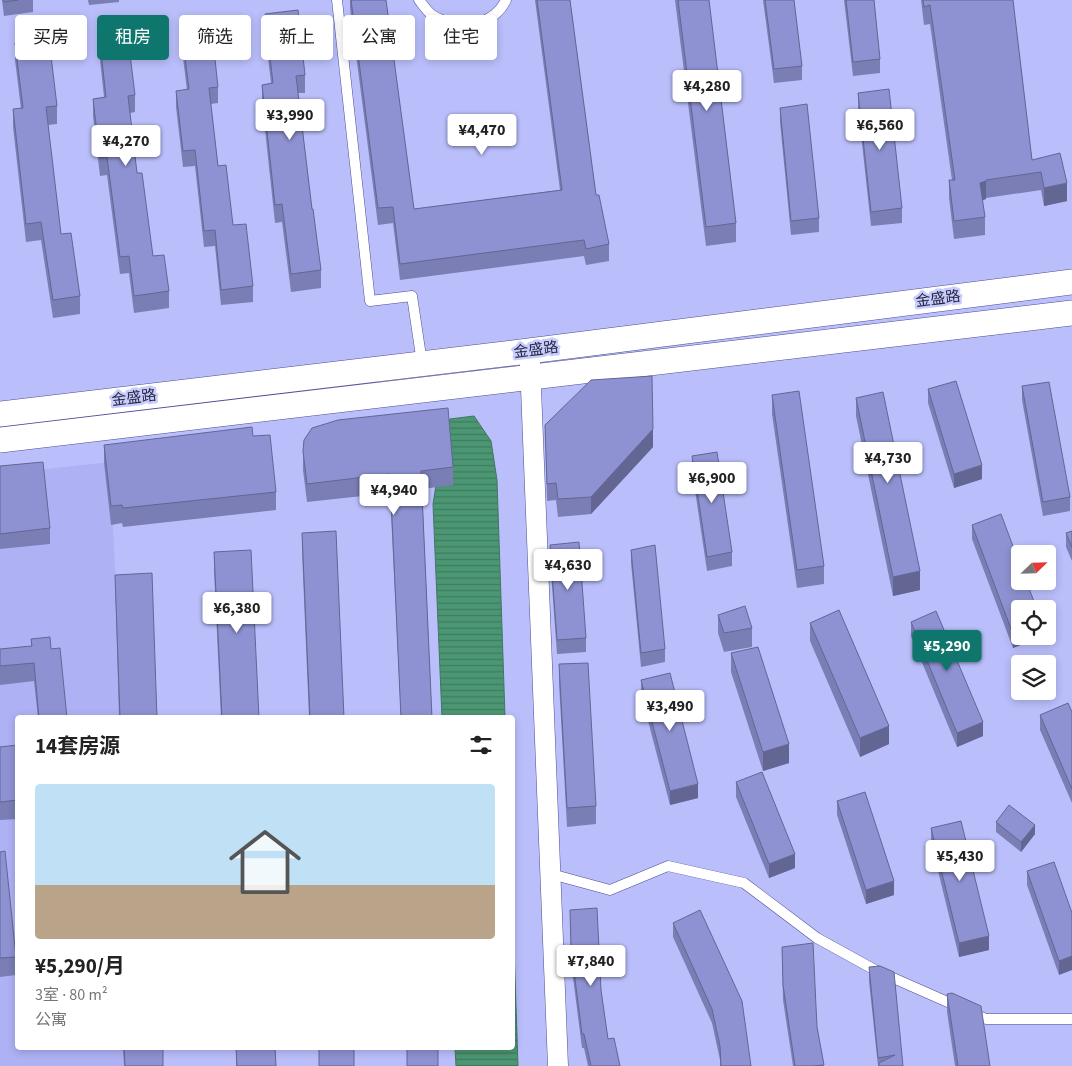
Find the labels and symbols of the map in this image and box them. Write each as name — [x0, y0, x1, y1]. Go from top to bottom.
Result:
pin: ¥4,280 — [666, 70, 748, 112]
pin: ¥3,990 — [249, 98, 331, 141]
pin: ¥6,560 — [839, 108, 921, 151]
pin: ¥4,470 — [441, 114, 523, 156]
pin: ¥4,270 — [85, 124, 167, 167]
street label: 金盛路 — [914, 286, 962, 312]
street label: 金盛路 — [512, 337, 560, 363]
street label: 金盛路 — [110, 385, 158, 411]
pin: ¥4,730 — [847, 442, 929, 484]
pin: ¥6,900 — [671, 462, 753, 504]
pin: ¥4,940 — [353, 474, 435, 516]
north arrow — [1011, 545, 1056, 590]
pin: ¥4,630 — [527, 548, 609, 591]
pin: ¥6,380 — [196, 592, 278, 634]
pin: ¥5,290 — [906, 630, 988, 672]
pin: ¥3,490 — [629, 690, 711, 732]
pin: ¥5,430 — [919, 840, 1001, 882]
pin: ¥7,840 — [550, 944, 632, 987]

